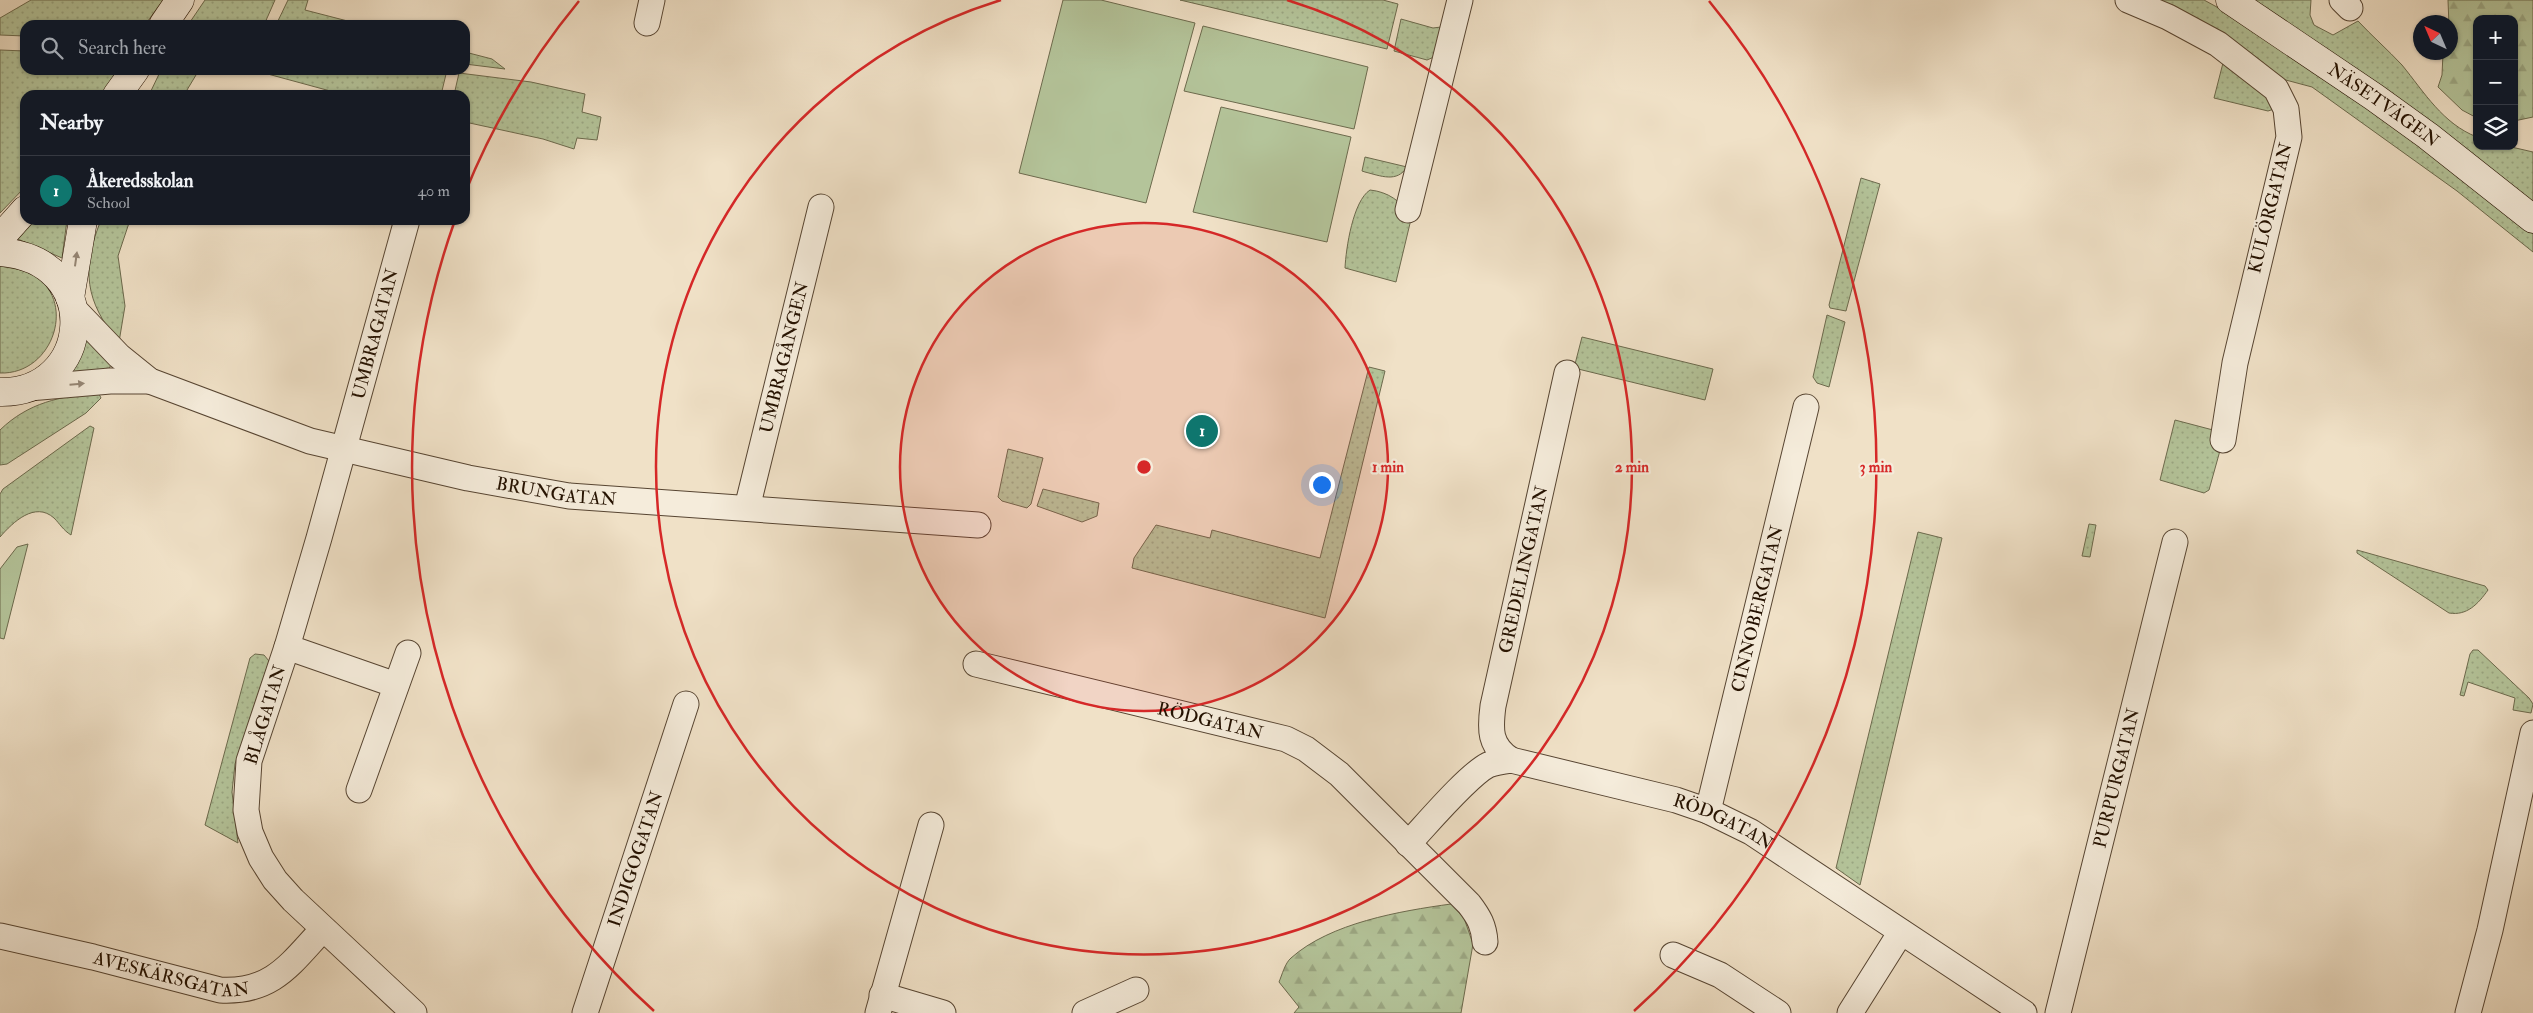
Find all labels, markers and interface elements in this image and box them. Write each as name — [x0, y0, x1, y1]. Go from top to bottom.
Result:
north arrow — [2413, 15, 2458, 60]
map controls — [2473, 15, 2518, 150]
button: + — [2473, 15, 2518, 60]
search box — [20, 20, 470, 75]
icon: search — [38, 34, 66, 62]
text: Search here — [78, 36, 166, 60]
street label: NÄSETVÄGEN — [2323, 58, 2444, 152]
button: − — [2473, 60, 2518, 105]
button: layers — [2473, 105, 2518, 150]
text: Nearby — [40, 109, 103, 136]
street label: KULÖRGATAN — [2243, 140, 2298, 276]
text: Åkeredsskolan — [87, 169, 193, 193]
text: 1 — [53, 181, 59, 201]
text: 40 m — [417, 181, 450, 201]
text: School — [87, 193, 130, 213]
one-way arrow — [72, 250, 80, 266]
street label: UMBRAGATAN — [347, 266, 404, 402]
street label: UMBRAGÅNGEN — [755, 280, 814, 436]
one-way arrow — [70, 379, 86, 387]
pin: 1 — [1186, 412, 1218, 450]
centre of rings — [1135, 458, 1153, 476]
text: 1 min — [1372, 458, 1404, 477]
text: 2 min — [1615, 458, 1649, 477]
text: 3 min — [1860, 458, 1892, 477]
street label: BRUNGATAN — [494, 472, 617, 511]
your location — [1309, 472, 1335, 498]
street label: GREDELINGATAN — [1494, 484, 1554, 656]
street label: CINNOBERGATAN — [1726, 523, 1789, 695]
street label: BLÅGATAN — [239, 663, 291, 768]
street label: RÖDGATAN — [1155, 697, 1265, 745]
street label: PURPURGATAN — [2088, 706, 2145, 850]
street label: INDIGOGATAN — [603, 788, 669, 930]
street label: RÖDGATAN — [1670, 789, 1777, 855]
street label: AVESKÄRSGATAN — [90, 946, 251, 1002]

